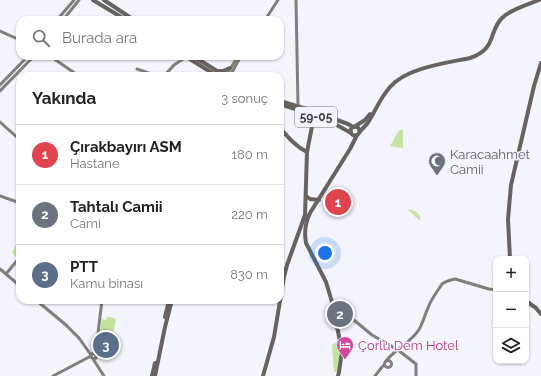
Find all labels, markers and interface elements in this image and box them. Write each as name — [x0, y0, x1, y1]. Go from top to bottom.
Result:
search box — [16, 16, 284, 60]
icon: search — [30, 27, 52, 49]
text: Burada ara — [62, 29, 137, 47]
text: Yakında — [32, 88, 96, 108]
text: 3 sonuç — [221, 91, 268, 106]
road number: 59-05 — [295, 107, 337, 127]
text: Çırakbayırı ASM — [70, 138, 182, 156]
text: 1 — [42, 147, 48, 162]
text: 180 m — [232, 147, 268, 162]
place label: Karacaahmet Camii — [450, 147, 530, 177]
mosque icon: Karacaahmet Camii — [427, 151, 447, 176]
text: Hastane — [70, 156, 120, 171]
pin: 1 — [325, 187, 351, 217]
text: Tahtalı Camii — [70, 198, 163, 216]
text: 2 — [41, 207, 49, 222]
text: 220 m — [231, 207, 268, 222]
text: Cami — [70, 216, 101, 231]
your location — [315, 243, 335, 263]
map controls — [493, 256, 529, 364]
button: + — [493, 256, 529, 292]
text: PTT — [70, 258, 98, 276]
text: 3 — [41, 267, 49, 282]
text: 830 m — [230, 267, 268, 282]
text: Kamu binası — [70, 276, 143, 291]
button: − — [493, 292, 529, 328]
pin: 2 — [327, 299, 353, 329]
button: layers — [493, 328, 529, 364]
pin: 3 — [93, 330, 119, 360]
hotel icon: Çorlu Dem Hotel — [335, 335, 355, 360]
place label: Çorlu Dem Hotel — [358, 338, 459, 353]

